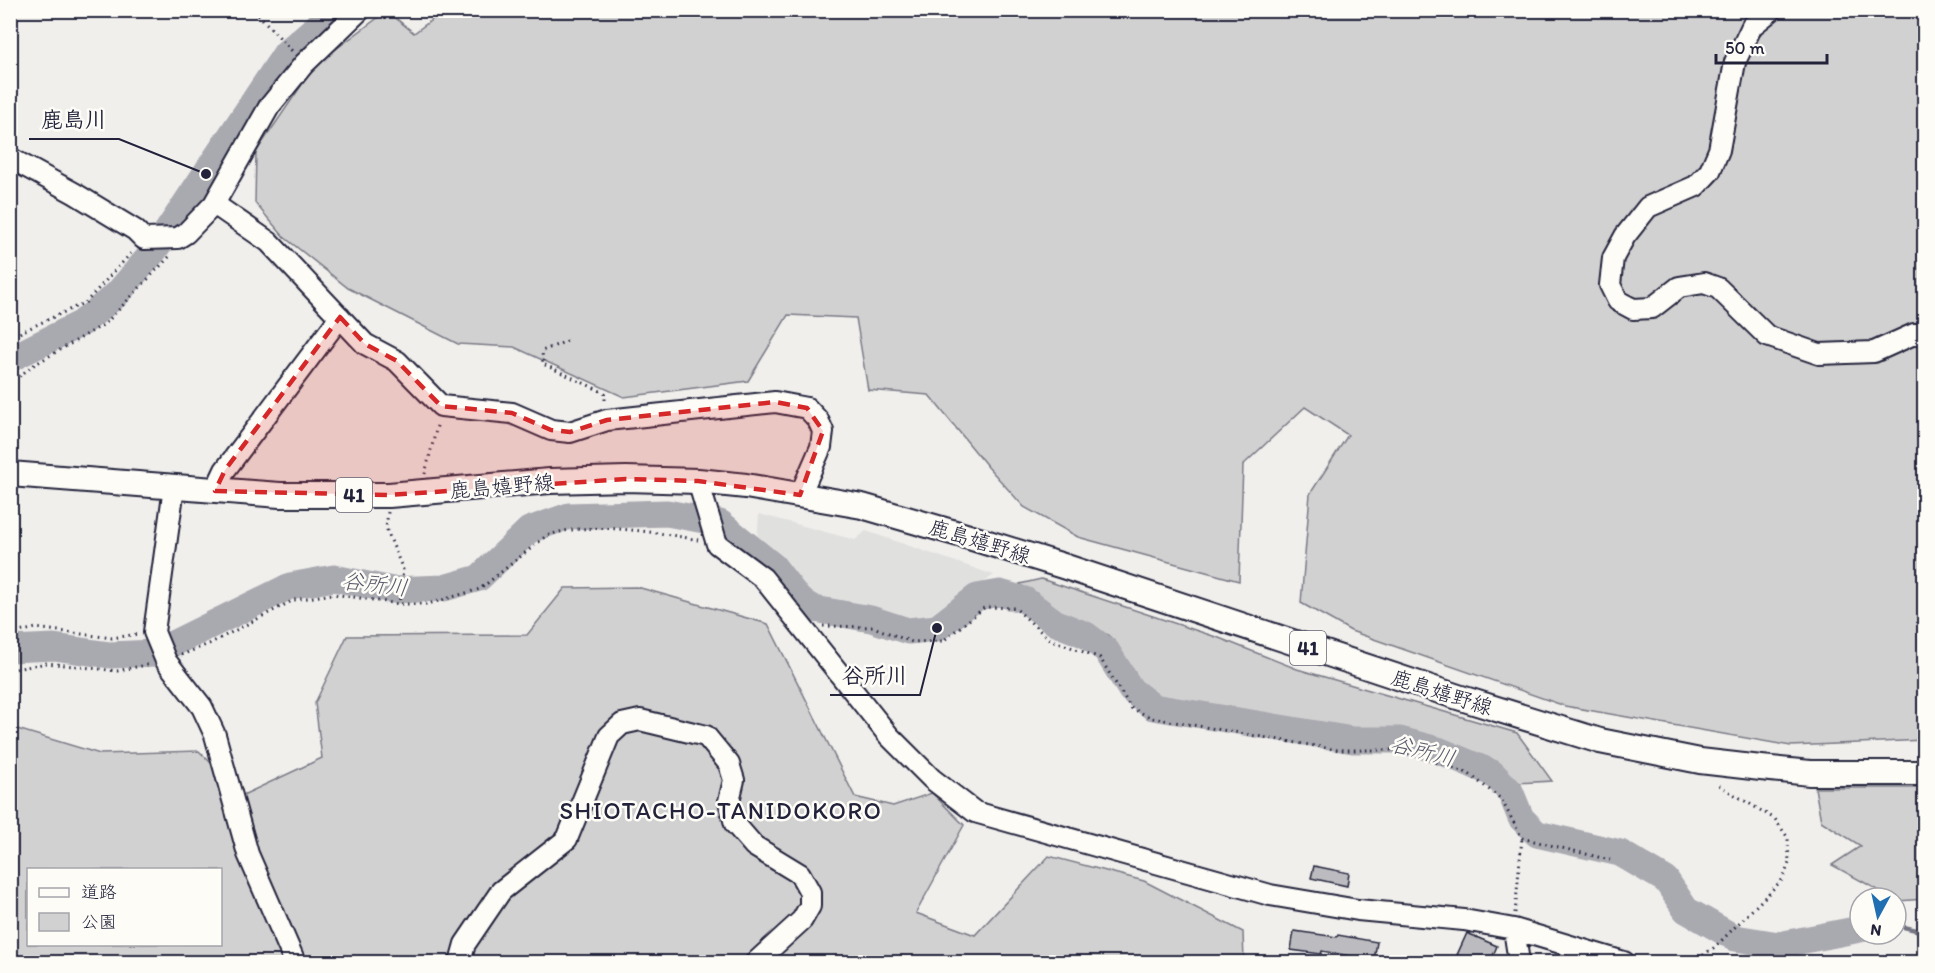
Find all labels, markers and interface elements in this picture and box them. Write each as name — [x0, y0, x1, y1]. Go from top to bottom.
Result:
scale bar — [1716, 27, 1827, 65]
text: 50 m — [1725, 37, 1765, 59]
callout: 鹿島川 — [29, 99, 119, 139]
text: 鹿島川 — [41, 106, 107, 133]
street label: 鹿島嬉野線 — [449, 469, 555, 503]
road number: 41 — [336, 478, 372, 512]
street label: 鹿島嬉野線 — [926, 514, 1034, 568]
water label: 谷所川 — [341, 567, 409, 601]
road number: 41 — [1290, 631, 1326, 665]
callout: 谷所川 — [830, 655, 920, 695]
text: 谷所川 — [842, 662, 908, 689]
street label: 鹿島嬉野線 — [1388, 664, 1496, 720]
water label: 谷所川 — [1388, 730, 1458, 772]
district label: SHIOTACHO-TANIDOKORO — [560, 796, 882, 825]
legend — [27, 868, 222, 946]
text: 道路 — [81, 881, 117, 903]
north arrow — [1848, 886, 1908, 946]
text: 公園 — [81, 911, 117, 933]
text: N — [1869, 920, 1883, 941]

